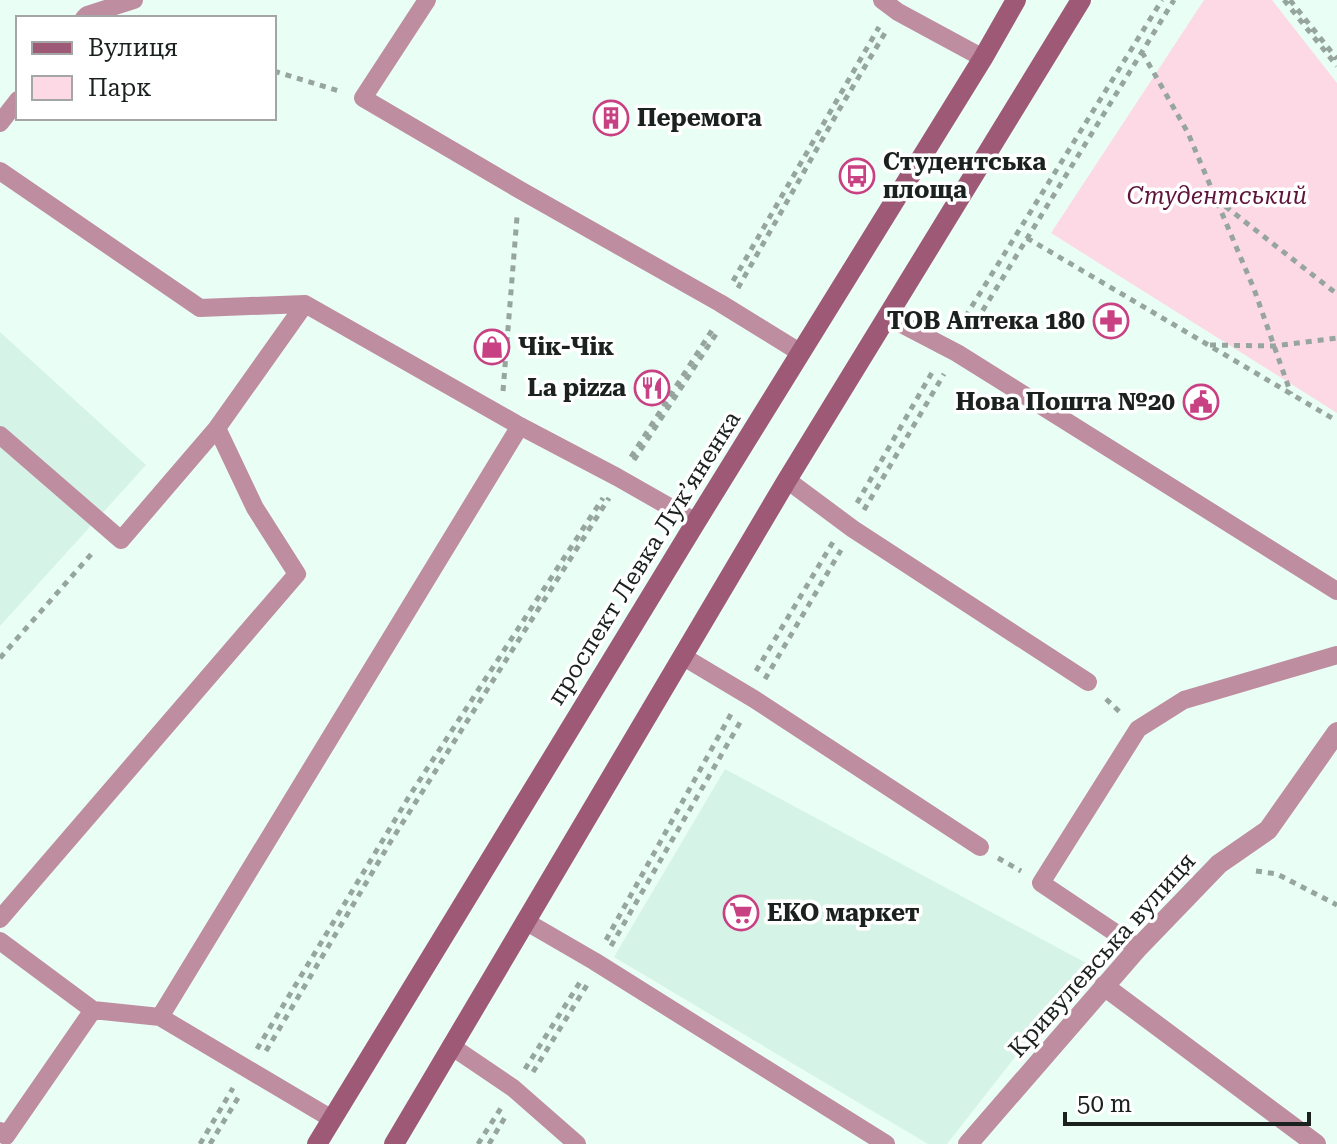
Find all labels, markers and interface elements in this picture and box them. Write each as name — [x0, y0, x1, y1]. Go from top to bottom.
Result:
legend — [16, 16, 276, 120]
text: Вулиця — [88, 34, 178, 62]
text: Парк — [88, 74, 151, 102]
building icon: Перемога — [592, 99, 630, 137]
place label: Перемога — [637, 104, 762, 132]
place label: Студентська площа — [883, 148, 1046, 204]
bus stop icon: Студентська площа — [838, 157, 876, 195]
park label: Студентський — [1127, 182, 1307, 210]
pharmacy icon: ТОВ Аптека 180 — [1092, 302, 1130, 340]
place label: ТОВ Аптека 180 — [887, 307, 1085, 335]
shop icon: Чік-Чік — [473, 328, 511, 366]
place label: Чік-Чік — [518, 333, 614, 361]
restaurant icon: La pizza — [633, 369, 671, 407]
place label: La pizza — [527, 374, 626, 402]
public building icon: Нова Пошта №20 — [1182, 383, 1220, 421]
place label: Нова Пошта №20 — [956, 388, 1175, 416]
street label: проспект Левка Лукʼяненка — [542, 406, 746, 710]
street label: Кривулевська вулиця — [1003, 847, 1201, 1063]
supermarket icon: ЕКО маркет — [722, 894, 760, 932]
place label: ЕКО маркет — [767, 899, 919, 927]
scale bar — [1065, 1076, 1309, 1126]
text: 50 m — [1077, 1090, 1132, 1118]

